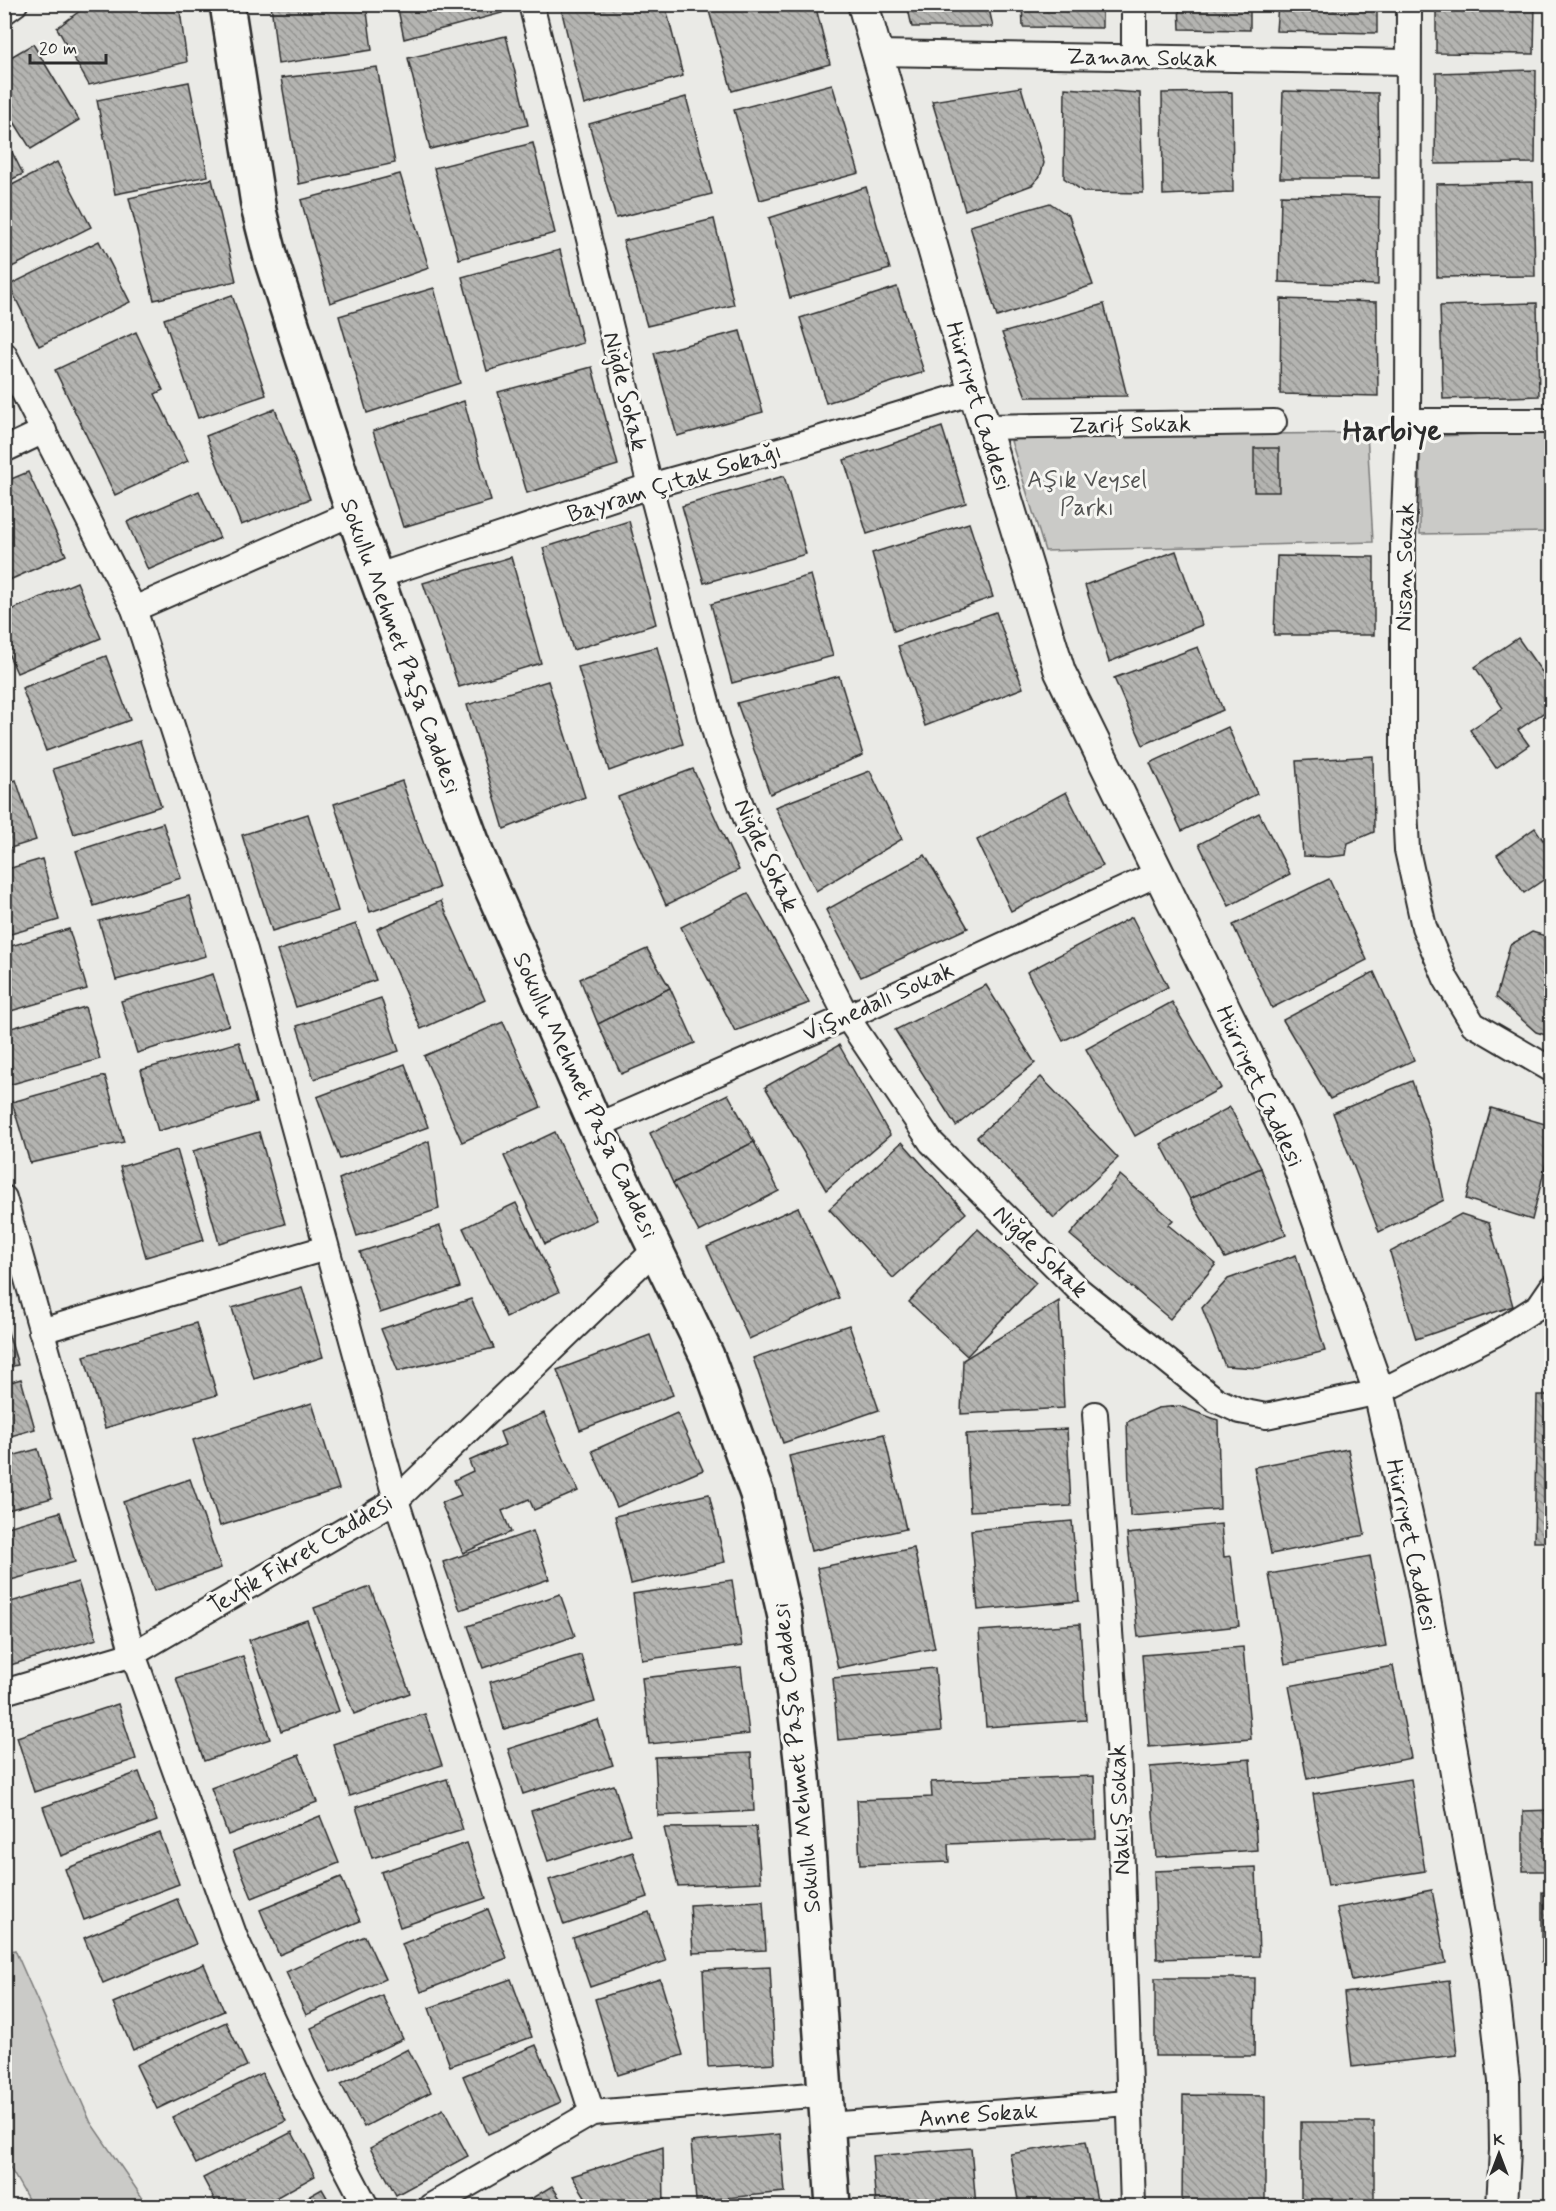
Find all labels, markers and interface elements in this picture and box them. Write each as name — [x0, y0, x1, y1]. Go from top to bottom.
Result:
scale bar — [30, 27, 106, 65]
text: 20 m — [39, 37, 77, 61]
street label: Zaman Sokak — [1066, 42, 1218, 75]
street label: Hürriyet Caddesi — [937, 318, 1018, 495]
street label: Niğde Sokak — [595, 329, 654, 454]
street label: Zarif Sokak — [1069, 409, 1191, 442]
district label: Harbiye — [1343, 412, 1441, 451]
street label: Bayram Çıtak Sokağı — [563, 436, 785, 531]
park label: Aşık Veysel Parkı — [1027, 465, 1147, 524]
street label: Sokullu Mehmet Paşa Caddesi — [332, 495, 467, 798]
street label: Nisan Sokak — [1389, 502, 1422, 632]
street label: Niğde Sokak — [726, 794, 805, 917]
street label: Sokullu Mehmet Paşa Caddesi — [505, 948, 665, 1243]
street label: Vişnedalı Sokak — [798, 955, 959, 1050]
street label: Hürriyet Caddesi — [1208, 1001, 1310, 1173]
street label: Niğde Sokak — [985, 1199, 1094, 1305]
street label: Hürriyet Caddesi — [1377, 1456, 1444, 1634]
street label: Tevfik Fikret Caddesi — [203, 1488, 399, 1623]
street label: Sokullu Mehmet Paşa Caddesi — [766, 1601, 829, 1915]
street label: Nakış Sokak — [1103, 1744, 1138, 1876]
street label: Anne Sokak — [917, 2096, 1039, 2135]
north arrow — [1469, 2124, 1529, 2184]
text: K — [1493, 2130, 1505, 2151]

